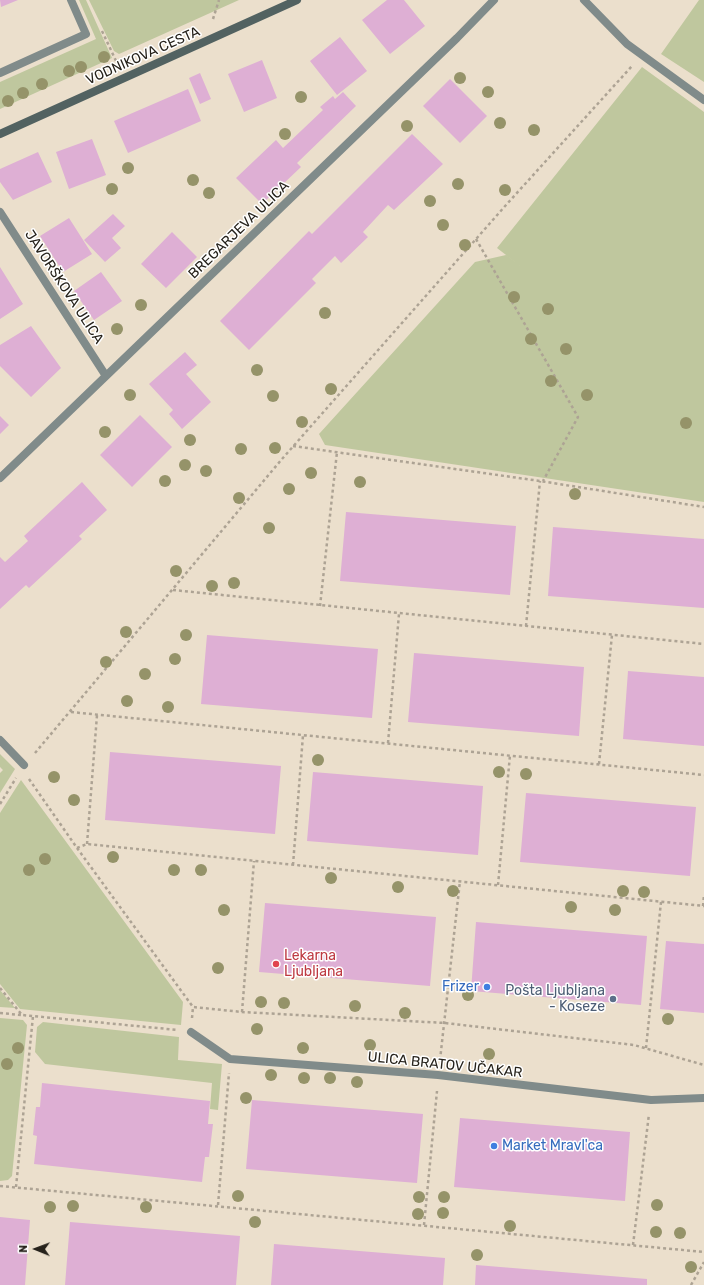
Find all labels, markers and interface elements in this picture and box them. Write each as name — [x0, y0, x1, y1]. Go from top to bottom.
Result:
street label: VODNIKOVA CESTA — [83, 23, 203, 89]
street label: BREGARJEVA ULICA — [185, 178, 293, 282]
street label: JAVORŠKOVA ULICA — [21, 227, 107, 347]
place label: Lekarna Ljubljana — [284, 948, 343, 980]
marker: Lekarna Ljubljana — [271, 959, 281, 969]
place label: Frizer — [442, 979, 479, 995]
marker: Frizer — [482, 982, 492, 992]
place label: Pošta Ljubljana - Koseze — [505, 983, 605, 1016]
marker: Pošta Ljubljana - Koseze — [608, 994, 618, 1004]
street label: ULICA BRATOV UČAKAR — [367, 1049, 523, 1081]
place label: Market Mravl'ca — [502, 1138, 603, 1154]
marker: Market Mravl'ca — [489, 1141, 499, 1151]
north arrow — [16, 1229, 56, 1269]
text: N — [17, 1245, 30, 1253]

